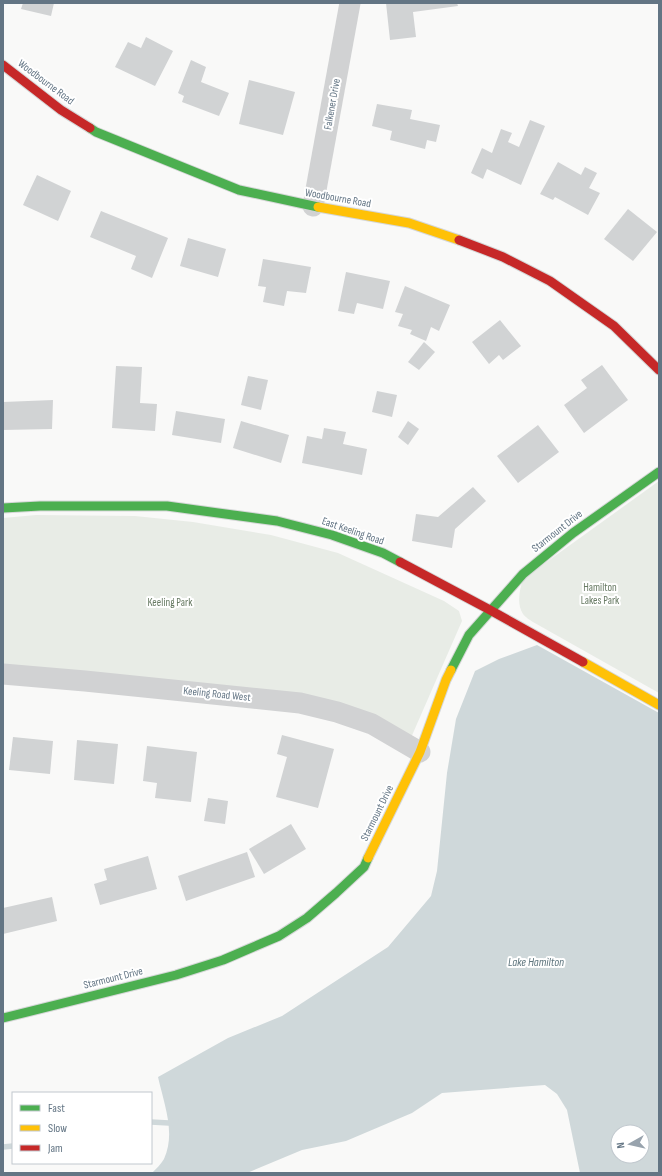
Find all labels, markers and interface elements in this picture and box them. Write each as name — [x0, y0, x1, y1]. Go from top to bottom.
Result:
street label: Woodbourne Road — [15, 57, 77, 108]
street label: Falkener Drive — [321, 77, 343, 131]
street label: Woodbourne Road — [304, 186, 372, 210]
street label: Starmount Drive — [529, 507, 585, 555]
street label: East Keeling Road — [320, 514, 386, 548]
park label: Hamilton Lakes Park — [581, 581, 620, 607]
park label: Keeling Park — [148, 596, 193, 609]
street label: Keeling Road West — [183, 684, 252, 704]
street label: Starmount Drive — [358, 783, 396, 843]
water label: Lake Hamilton — [508, 955, 564, 970]
street label: Starmount Drive — [82, 964, 144, 992]
legend — [12, 1092, 152, 1164]
text: Fast — [48, 1101, 65, 1116]
text: Slow — [48, 1121, 67, 1136]
north arrow — [610, 1124, 650, 1164]
text: Jam — [47, 1141, 63, 1156]
text: N — [614, 1141, 627, 1149]

